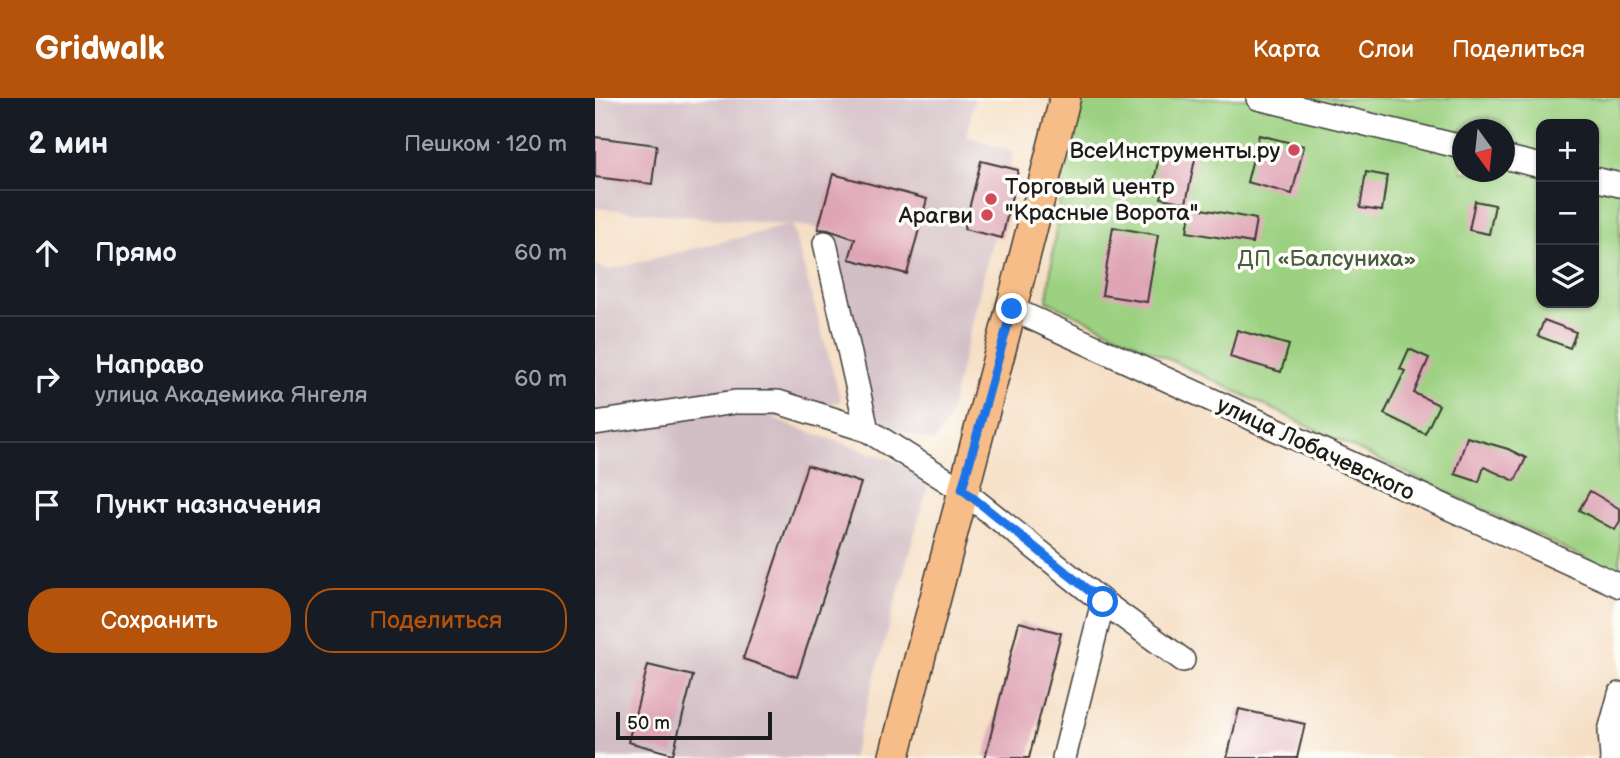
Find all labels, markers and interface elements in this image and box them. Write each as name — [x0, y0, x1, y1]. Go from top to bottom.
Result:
text: Gridwalk — [35, 29, 165, 69]
text: Карта — [1253, 35, 1320, 64]
text: Слои — [1358, 35, 1414, 64]
text: Поделиться — [1452, 35, 1585, 64]
north arrow — [1452, 119, 1515, 182]
map controls — [1536, 119, 1599, 308]
button: + — [1536, 119, 1599, 182]
text: 2 мин — [28, 126, 108, 162]
text: Пешком · 120 m — [404, 130, 567, 158]
place label: ВсеИнструменты.ру — [1069, 137, 1280, 165]
marker: ВсеИнструменты.ру — [1286, 142, 1302, 158]
place label: Торговый центр "Красные Ворота" — [1005, 173, 1198, 227]
button: − — [1536, 182, 1599, 245]
marker: Торговый центр "Красные Ворота" — [983, 191, 999, 207]
place label: Арагви — [898, 202, 973, 230]
marker: Арагви — [979, 207, 995, 223]
icon: ahead — [28, 234, 66, 272]
text: Прямо — [95, 238, 177, 269]
text: 60 m — [514, 239, 567, 267]
park label: ДП «Балсуниха» — [1238, 245, 1416, 273]
button: layers — [1536, 245, 1599, 308]
route end — [996, 293, 1027, 324]
text: Направо — [95, 350, 204, 381]
icon: right — [28, 360, 66, 398]
text: 60 m — [514, 365, 567, 393]
text: улица Академика Янгеля — [95, 381, 367, 409]
street label: улица Лобачевского — [1212, 391, 1419, 507]
icon: arrive — [28, 486, 66, 524]
text: Пункт назначения — [95, 490, 321, 521]
route start — [1087, 586, 1118, 617]
button: Сохранить — [28, 588, 291, 653]
button: Поделиться — [305, 588, 567, 653]
scale bar — [616, 709, 772, 741]
text: 50 m — [627, 712, 670, 735]

